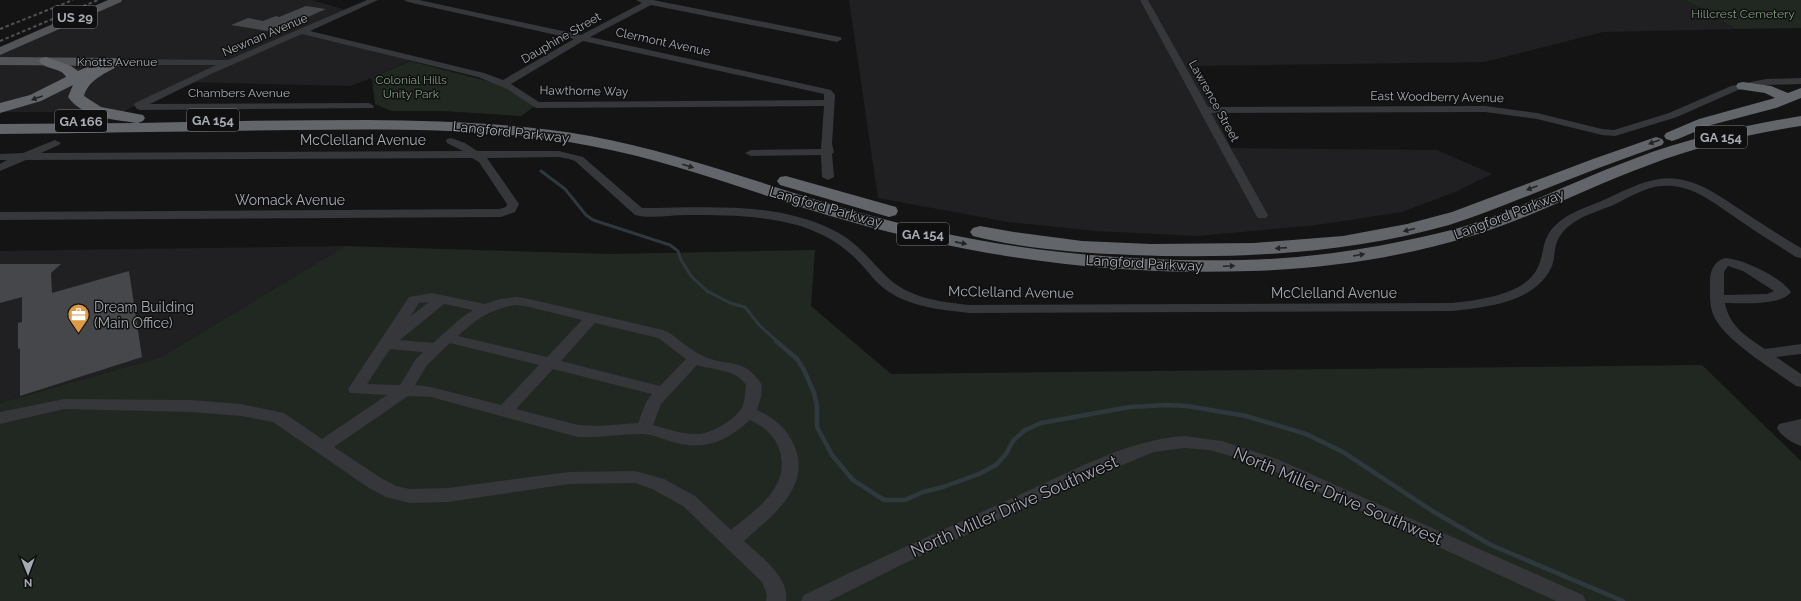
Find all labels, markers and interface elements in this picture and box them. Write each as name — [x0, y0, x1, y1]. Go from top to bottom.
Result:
road number: US 29 — [53, 6, 97, 28]
park label: Hillcrest Cemetery — [1691, 7, 1795, 21]
street label: Dauphine Street — [519, 10, 603, 66]
street label: Newnan Avenue — [220, 11, 310, 59]
street label: Clermont Avenue — [614, 25, 712, 59]
street label: Knotts Avenue — [77, 55, 157, 69]
street label: Lawrence Street — [1186, 58, 1242, 144]
park label: Colonial Hills Unity Park — [375, 73, 447, 101]
street label: Hawthorne Way — [540, 83, 629, 99]
street label: Chambers Avenue — [188, 86, 290, 100]
street label: East Woodberry Avenue — [1370, 89, 1504, 105]
one-way arrow — [30, 96, 42, 102]
road number: GA 154 — [187, 109, 239, 131]
road number: GA 166 — [55, 110, 107, 132]
street label: Langford Parkway — [452, 118, 570, 146]
road number: GA 154 — [1695, 126, 1747, 148]
street label: McClelland Avenue — [300, 132, 426, 148]
one-way arrow — [1648, 140, 1660, 146]
one-way arrow — [682, 163, 694, 169]
street label: Langford Parkway — [768, 183, 885, 231]
street label: Langford Parkway — [1451, 185, 1567, 242]
one-way arrow — [1526, 185, 1538, 191]
street label: Womack Avenue — [235, 192, 345, 208]
road number: GA 154 — [897, 223, 949, 245]
one-way arrow — [1403, 227, 1416, 233]
one-way arrow — [955, 240, 967, 246]
one-way arrow — [1275, 244, 1287, 251]
street label: Langford Parkway — [1085, 252, 1203, 274]
one-way arrow — [1353, 252, 1365, 258]
one-way arrow — [1223, 263, 1236, 269]
street label: McClelland Avenue — [948, 283, 1074, 301]
street label: McClelland Avenue — [1271, 285, 1397, 301]
place label: Dream Building (Main Office) — [94, 299, 194, 331]
office icon: Dream Building (Main Office) — [65, 302, 91, 335]
street label: North Miller Drive Southwest — [1231, 443, 1446, 549]
street label: North Miller Drive Southwest — [907, 451, 1121, 561]
north arrow — [8, 553, 48, 593]
text: N — [24, 576, 32, 589]

